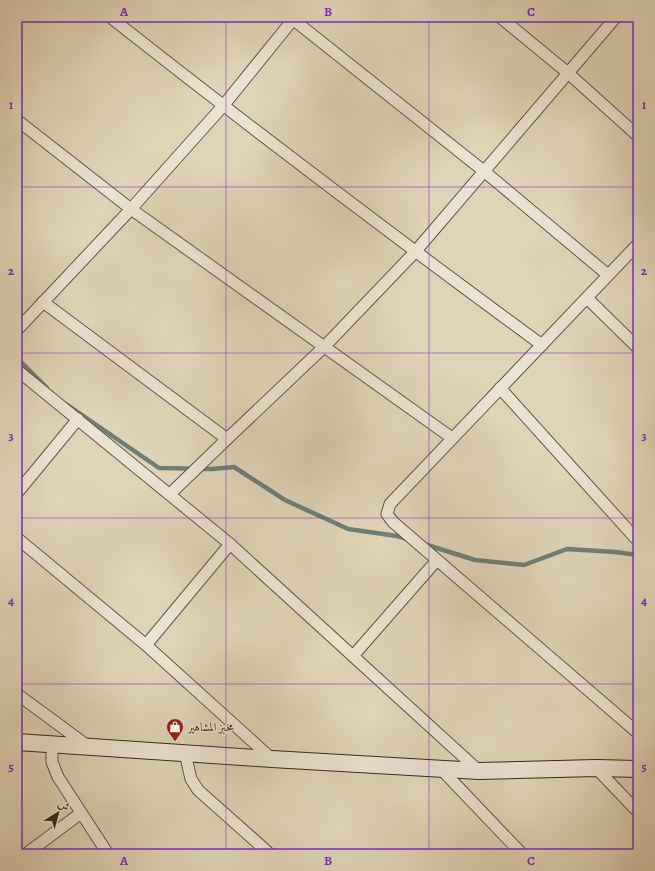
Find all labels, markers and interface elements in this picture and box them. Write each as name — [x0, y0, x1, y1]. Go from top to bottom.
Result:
text: A — [119, 3, 129, 20]
text: B — [324, 3, 332, 20]
text: C — [527, 3, 535, 20]
text: 1 — [9, 96, 14, 113]
text: 1 — [642, 96, 647, 113]
text: 2 — [8, 262, 15, 279]
text: 2 — [641, 262, 648, 279]
text: 3 — [8, 427, 14, 444]
text: 3 — [641, 427, 647, 444]
text: 4 — [8, 592, 14, 609]
text: 4 — [641, 592, 647, 609]
shop icon: مخبز المشاهير — [165, 717, 185, 742]
place label: مخبز المشاهير — [186, 719, 235, 735]
text: 5 — [8, 758, 14, 775]
text: 5 — [641, 758, 647, 775]
north arrow — [38, 793, 78, 833]
text: ش — [55, 796, 73, 815]
text: A — [119, 852, 129, 869]
text: B — [324, 852, 332, 869]
text: C — [527, 852, 535, 869]

